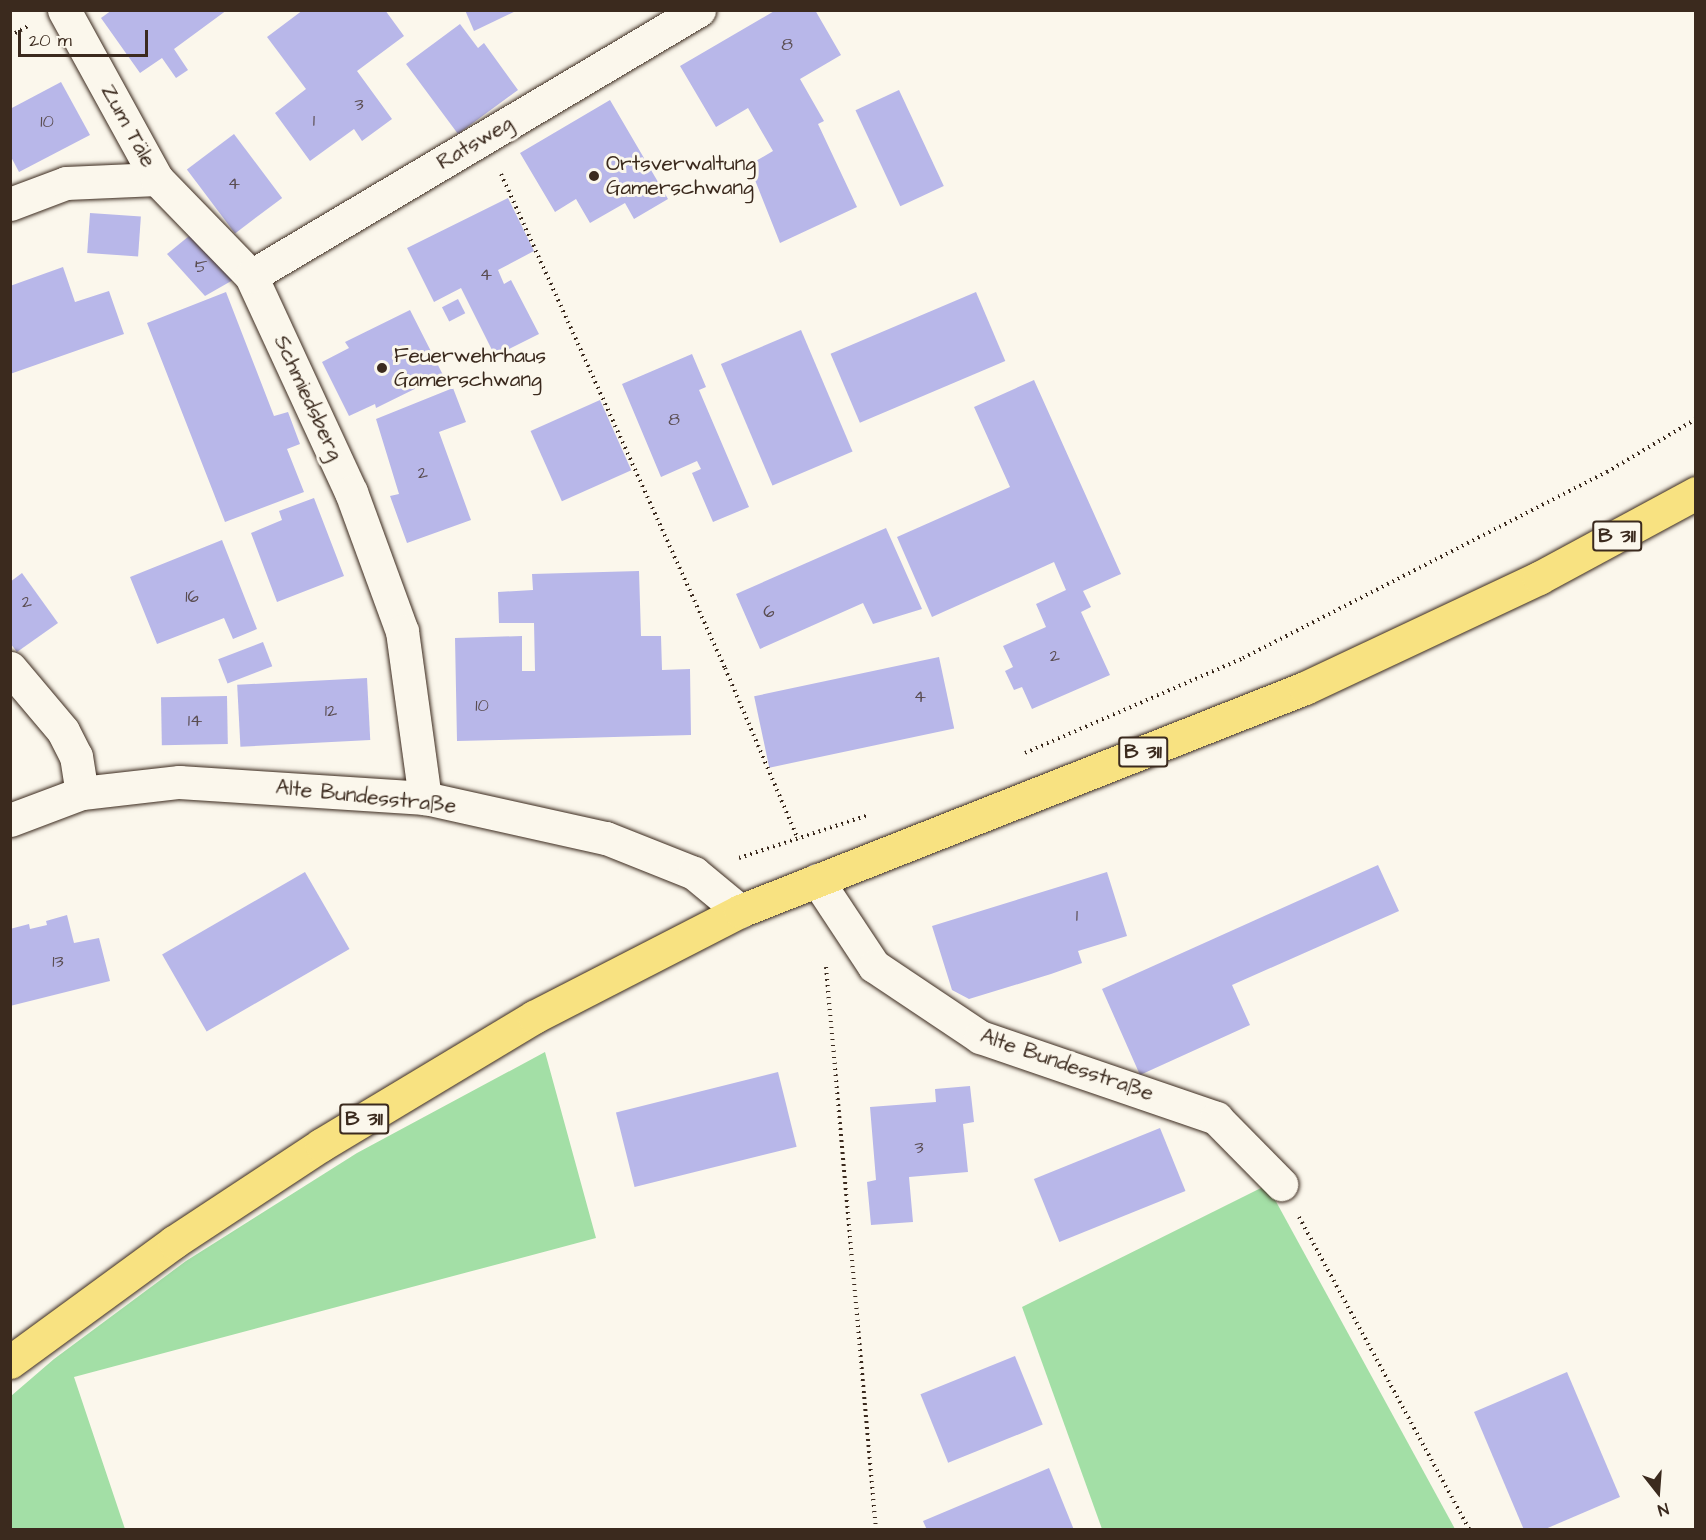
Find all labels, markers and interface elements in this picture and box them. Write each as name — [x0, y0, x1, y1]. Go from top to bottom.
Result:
scale bar — [21, 18, 152, 56]
text: 20 m — [29, 28, 72, 53]
house number: 8 — [781, 34, 793, 56]
street label: Zum Täle — [95, 80, 161, 172]
house number: 3 — [354, 94, 364, 116]
house number: 1 — [313, 110, 315, 132]
house number: 10 — [40, 111, 54, 133]
street label: Ratsweg — [433, 111, 517, 175]
place label: Ortsverwaltung Gamerschwang — [606, 151, 756, 201]
marker: Ortsverwaltung Gamerschwang — [587, 169, 601, 183]
house number: 4 — [228, 173, 240, 195]
house number: 5 — [195, 256, 207, 278]
house number: 4 — [480, 264, 492, 286]
street label: Schmiedsberg — [268, 332, 348, 464]
place label: Feuerwehrhaus Gamerschwang — [394, 343, 546, 393]
marker: Feuerwehrhaus Gamerschwang — [375, 361, 389, 375]
house number: 8 — [668, 409, 680, 431]
house number: 2 — [418, 462, 428, 484]
road number: B 311 — [1592, 519, 1642, 553]
house number: 16 — [185, 586, 199, 608]
house number: 2 — [22, 591, 32, 613]
house number: 6 — [763, 601, 775, 623]
house number: 2 — [1050, 645, 1060, 667]
house number: 4 — [914, 686, 926, 708]
house number: 10 — [475, 695, 489, 717]
house number: 12 — [325, 700, 337, 722]
house number: 14 — [188, 710, 202, 732]
road number: B 311 — [1118, 735, 1168, 769]
street label: Alte Bundesstraße — [274, 775, 458, 819]
house number: 1 — [1076, 905, 1078, 927]
house number: 13 — [52, 951, 64, 973]
street label: Alte Bundesstraße — [977, 1024, 1157, 1106]
road number: B 311 — [338, 1102, 389, 1136]
house number: 3 — [914, 1137, 924, 1159]
north arrow — [1628, 1462, 1688, 1522]
text: N — [1655, 1497, 1671, 1521]

